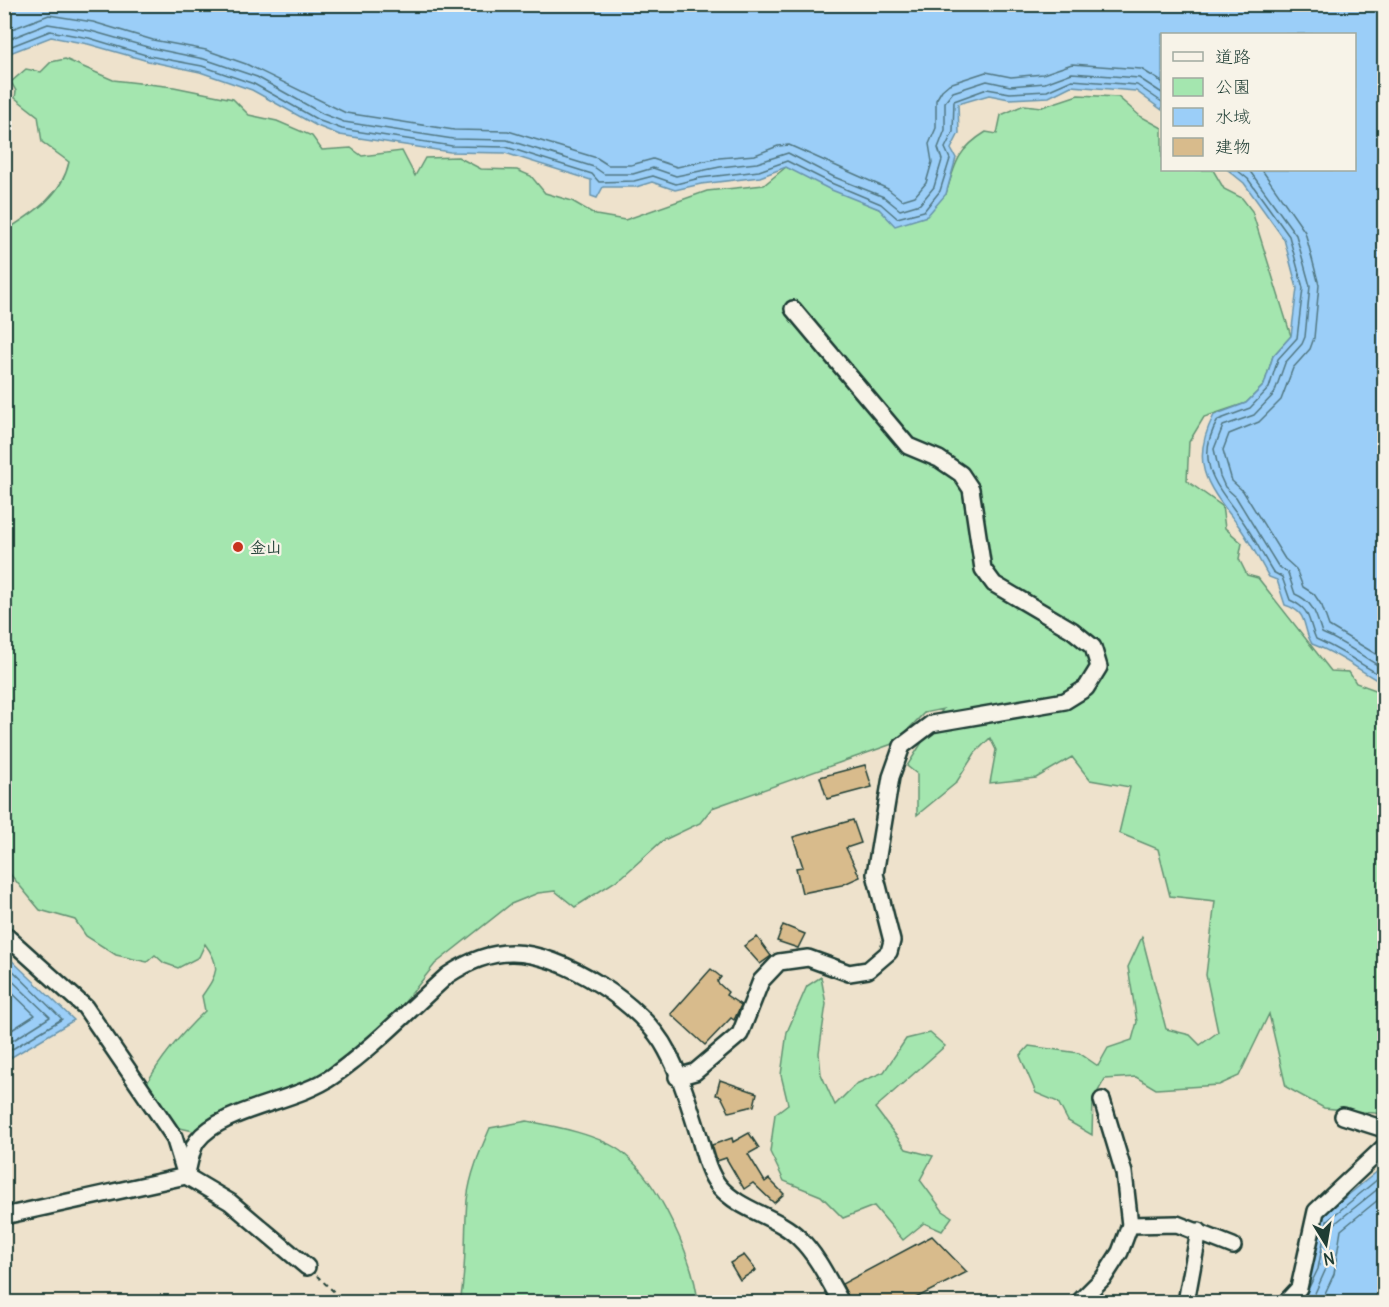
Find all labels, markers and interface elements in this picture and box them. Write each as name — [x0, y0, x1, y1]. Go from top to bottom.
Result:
legend — [1161, 33, 1356, 171]
text: 道路 — [1215, 45, 1251, 68]
text: 公園 — [1215, 75, 1251, 98]
text: 水域 — [1215, 105, 1251, 128]
text: 建物 — [1215, 135, 1251, 158]
place label: 金山 — [250, 537, 282, 557]
marker: 金山 — [231, 540, 245, 554]
north arrow — [1296, 1214, 1356, 1274]
text: N — [1322, 1248, 1336, 1270]

